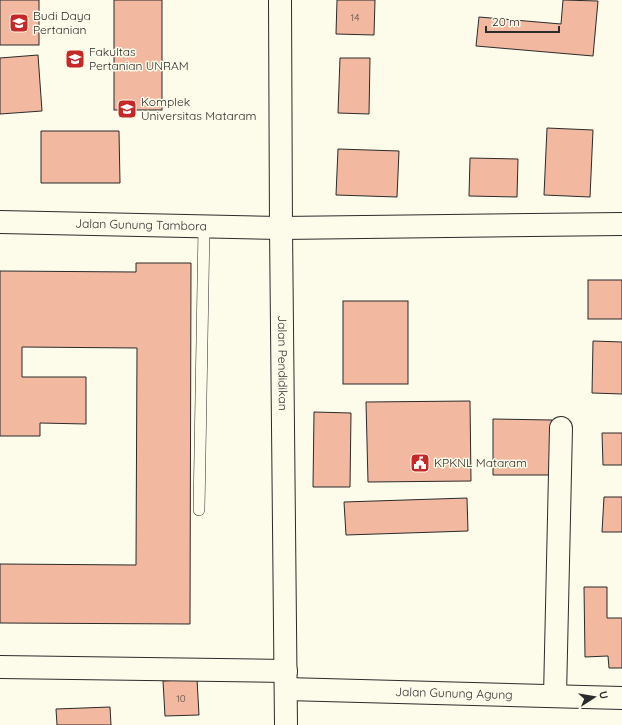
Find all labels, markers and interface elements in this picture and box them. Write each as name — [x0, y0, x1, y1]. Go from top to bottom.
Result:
place label: Budi Daya Pertanian — [33, 8, 91, 37]
scale bar — [486, 8, 559, 34]
house number: 14 — [351, 11, 359, 24]
school or university icon: Budi Daya Pertanian — [8, 12, 30, 34]
text: 20 m — [492, 14, 520, 29]
place label: Fakultas Pertanian UNRAM — [89, 44, 189, 73]
school or university icon: Fakultas Pertanian UNRAM — [64, 48, 86, 70]
place label: Komplek Universitas Mataram — [141, 94, 256, 123]
school or university icon: Komplek Universitas Mataram — [116, 98, 138, 120]
street label: Jalan Gunung Tambora — [75, 216, 207, 233]
street label: Jalan Pendidikan — [275, 315, 291, 411]
public building icon: KPKNL Mataram — [409, 452, 431, 474]
place label: KPKNL Mataram — [434, 455, 527, 470]
north arrow — [574, 677, 614, 717]
street label: Jalan Gunung Agung — [395, 684, 513, 702]
text: U — [596, 690, 611, 700]
house number: 10 — [176, 692, 186, 705]

